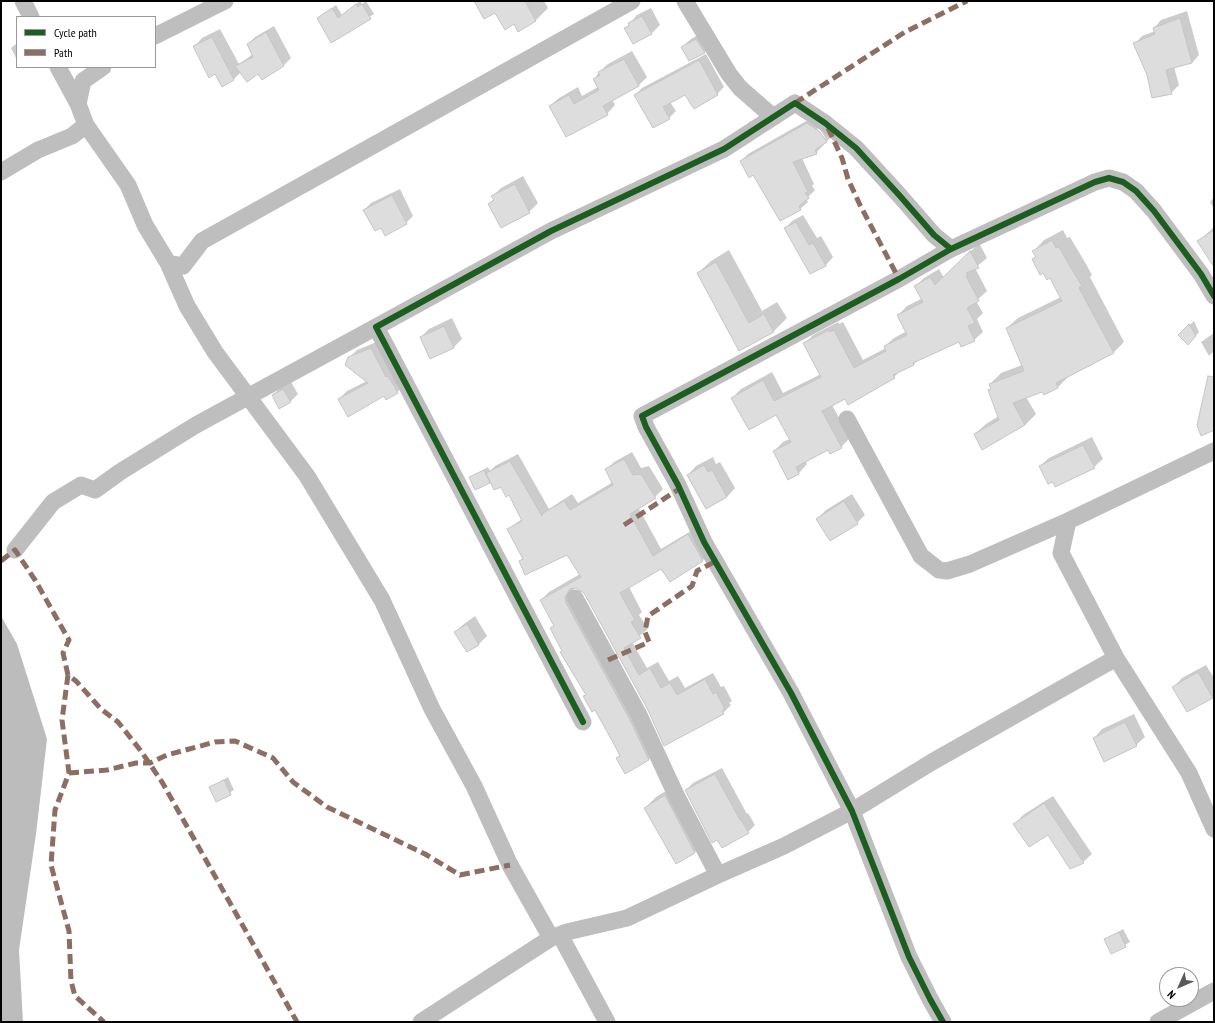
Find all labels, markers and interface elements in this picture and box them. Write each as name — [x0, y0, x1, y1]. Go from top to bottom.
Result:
legend — [16, 16, 156, 68]
text: Cycle path — [54, 25, 97, 40]
text: Path — [54, 45, 72, 60]
north arrow — [1159, 967, 1199, 1007]
text: N — [1164, 988, 1178, 1002]

